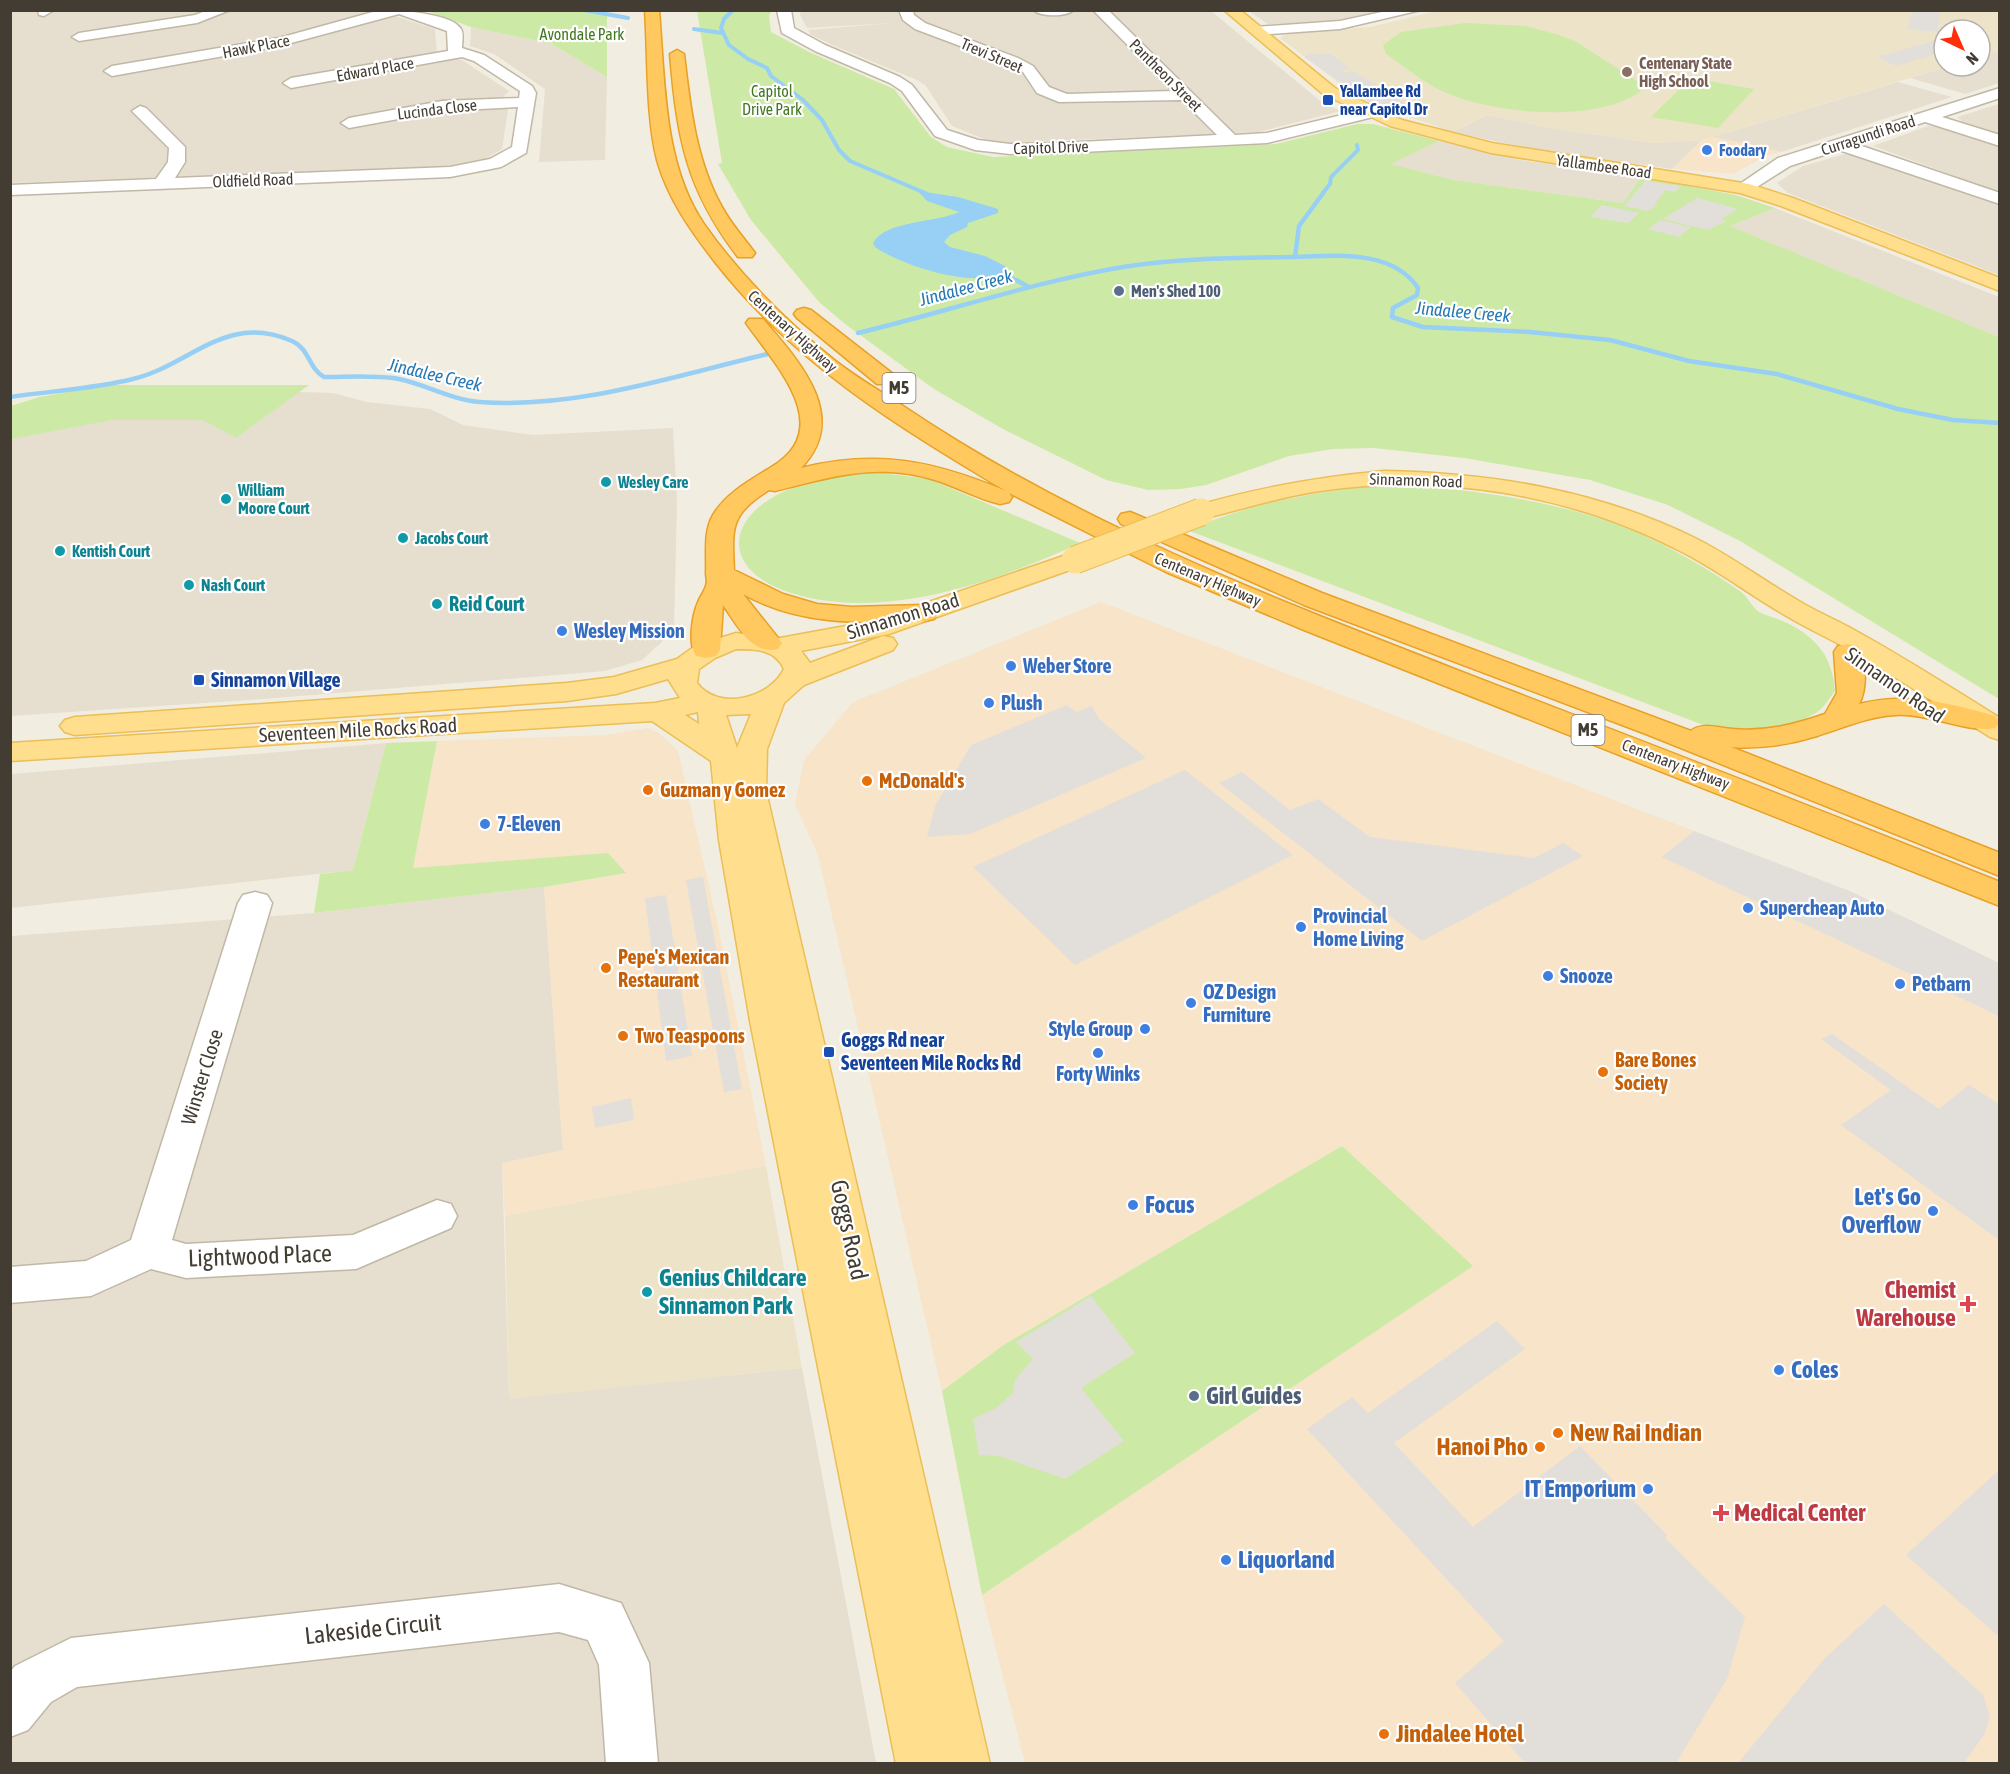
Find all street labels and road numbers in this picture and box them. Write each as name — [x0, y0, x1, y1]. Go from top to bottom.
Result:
street label: Hawk Place — [221, 31, 291, 61]
street label: Trevi Street — [958, 34, 1026, 76]
street label: Pantheon Street — [1126, 35, 1206, 115]
street label: Edward Place — [335, 53, 415, 85]
street label: Lucinda Close — [396, 95, 478, 123]
street label: Curragundi Road — [1819, 111, 1918, 160]
street label: Capitol Drive — [1013, 137, 1089, 158]
street label: Yallambee Road — [1555, 150, 1653, 182]
street label: Oldfield Road — [212, 170, 294, 190]
street label: Centenary Highway — [744, 286, 842, 377]
road number: M5 — [882, 373, 916, 403]
street label: Sinnamon Road — [1369, 469, 1463, 491]
street label: Centenary Highway — [1152, 549, 1264, 611]
street label: Sinnamon Road — [844, 588, 962, 643]
street label: Sinnamon Road — [1841, 642, 1949, 727]
street label: Seventeen Mile Rocks Road — [258, 713, 458, 746]
road number: M5 — [1572, 715, 1604, 745]
street label: Centenary Highway — [1619, 735, 1733, 794]
street label: Winster Close — [176, 1026, 227, 1127]
street label: Goggs Road — [826, 1177, 873, 1282]
street label: Lightwood Place — [188, 1239, 332, 1272]
street label: Lakeside Circuit — [303, 1608, 443, 1649]

